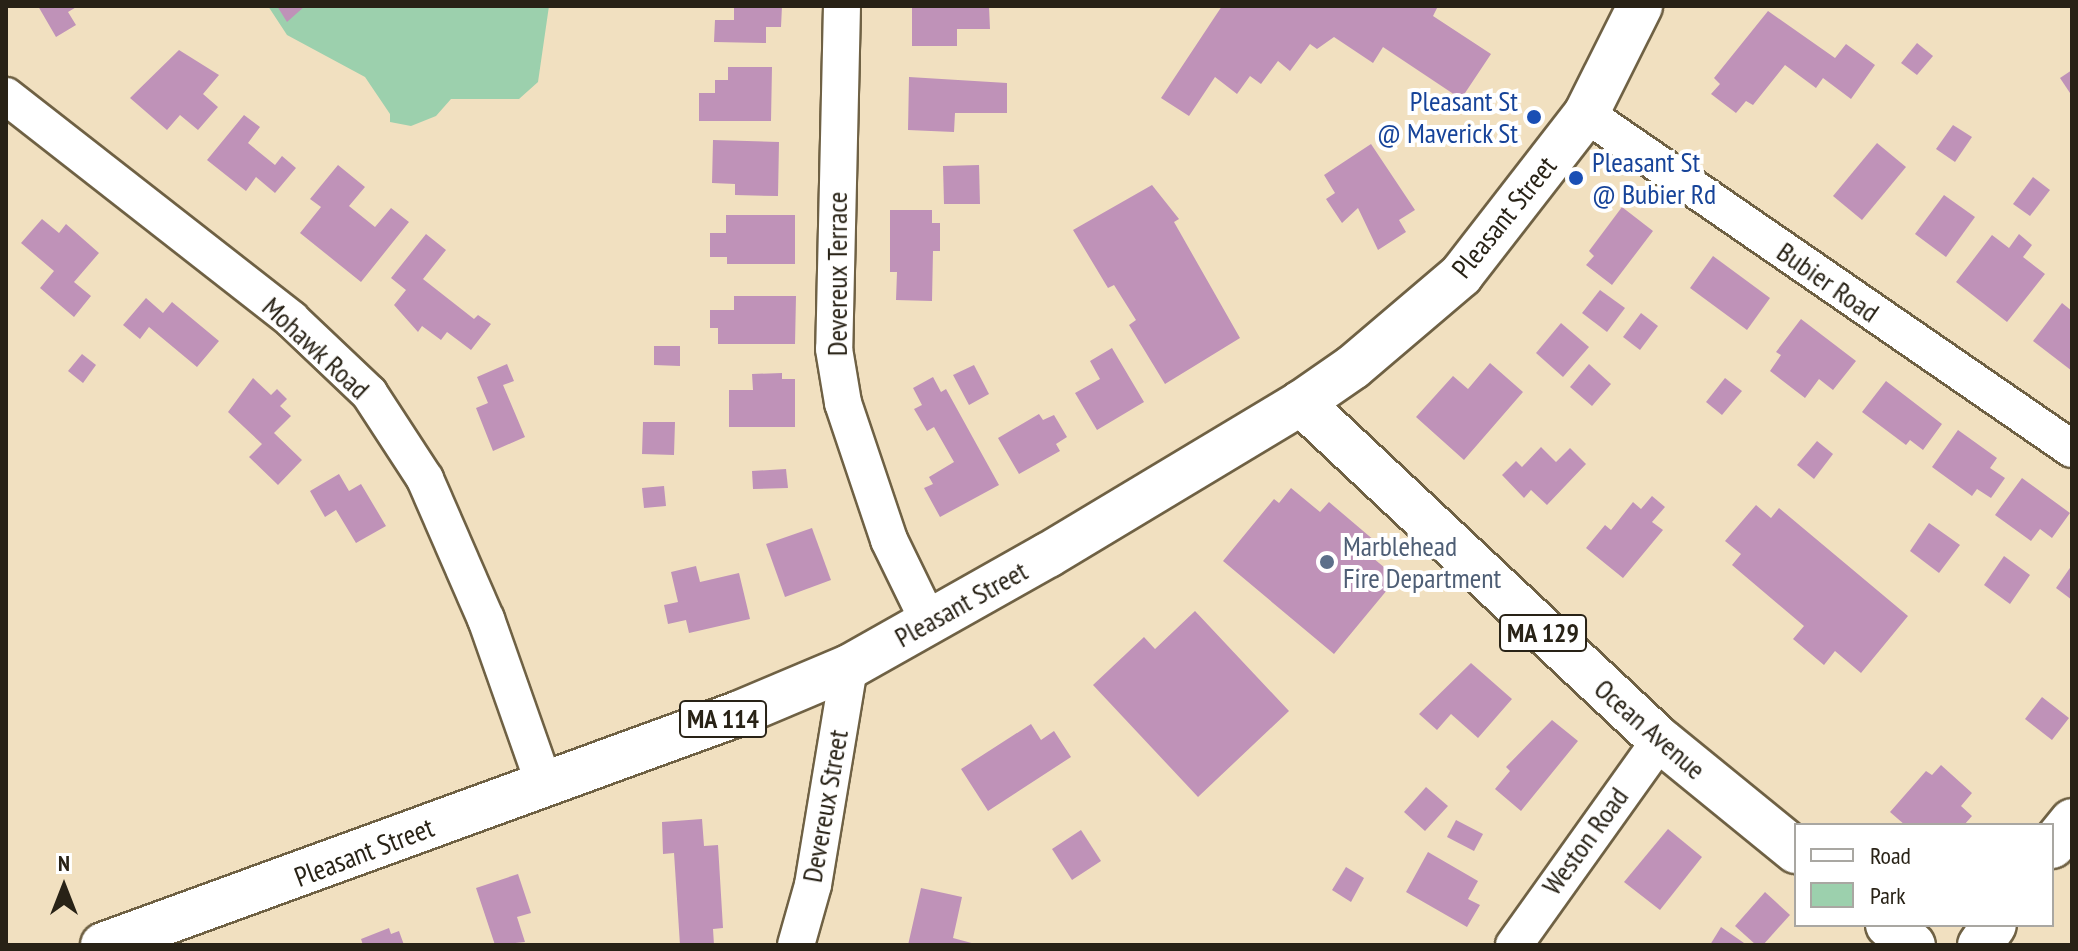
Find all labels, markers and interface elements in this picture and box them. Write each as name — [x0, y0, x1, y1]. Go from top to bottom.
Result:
place label: Pleasant St @ Maverick St — [1376, 84, 1518, 150]
marker: Pleasant St @ Maverick St — [1525, 108, 1543, 126]
place label: Pleasant St @ Bubier Rd — [1592, 145, 1716, 211]
street label: Pleasant Street — [1445, 150, 1563, 284]
marker: Pleasant St @ Bubier Rd — [1567, 169, 1585, 187]
street label: Devereux Terrace — [820, 191, 854, 357]
street label: Bubier Road — [1771, 235, 1885, 329]
street label: Mohawk Road — [255, 290, 377, 406]
place label: Marblehead Fire Department — [1343, 529, 1501, 595]
marker: Marblehead Fire Department — [1318, 553, 1336, 571]
street label: Pleasant Street — [889, 554, 1033, 654]
road number: MA 129 — [1497, 611, 1589, 655]
street label: Ocean Avenue — [1587, 671, 1713, 787]
road number: MA 114 — [677, 697, 769, 741]
street label: Devereux Street — [795, 727, 855, 885]
street label: Weston Road — [1535, 781, 1635, 901]
street label: Pleasant Street — [290, 810, 438, 894]
legend — [1794, 823, 2054, 927]
text: Road — [1870, 840, 1911, 871]
north arrow — [24, 847, 104, 927]
text: N — [58, 849, 70, 877]
text: Park — [1870, 880, 1906, 911]

